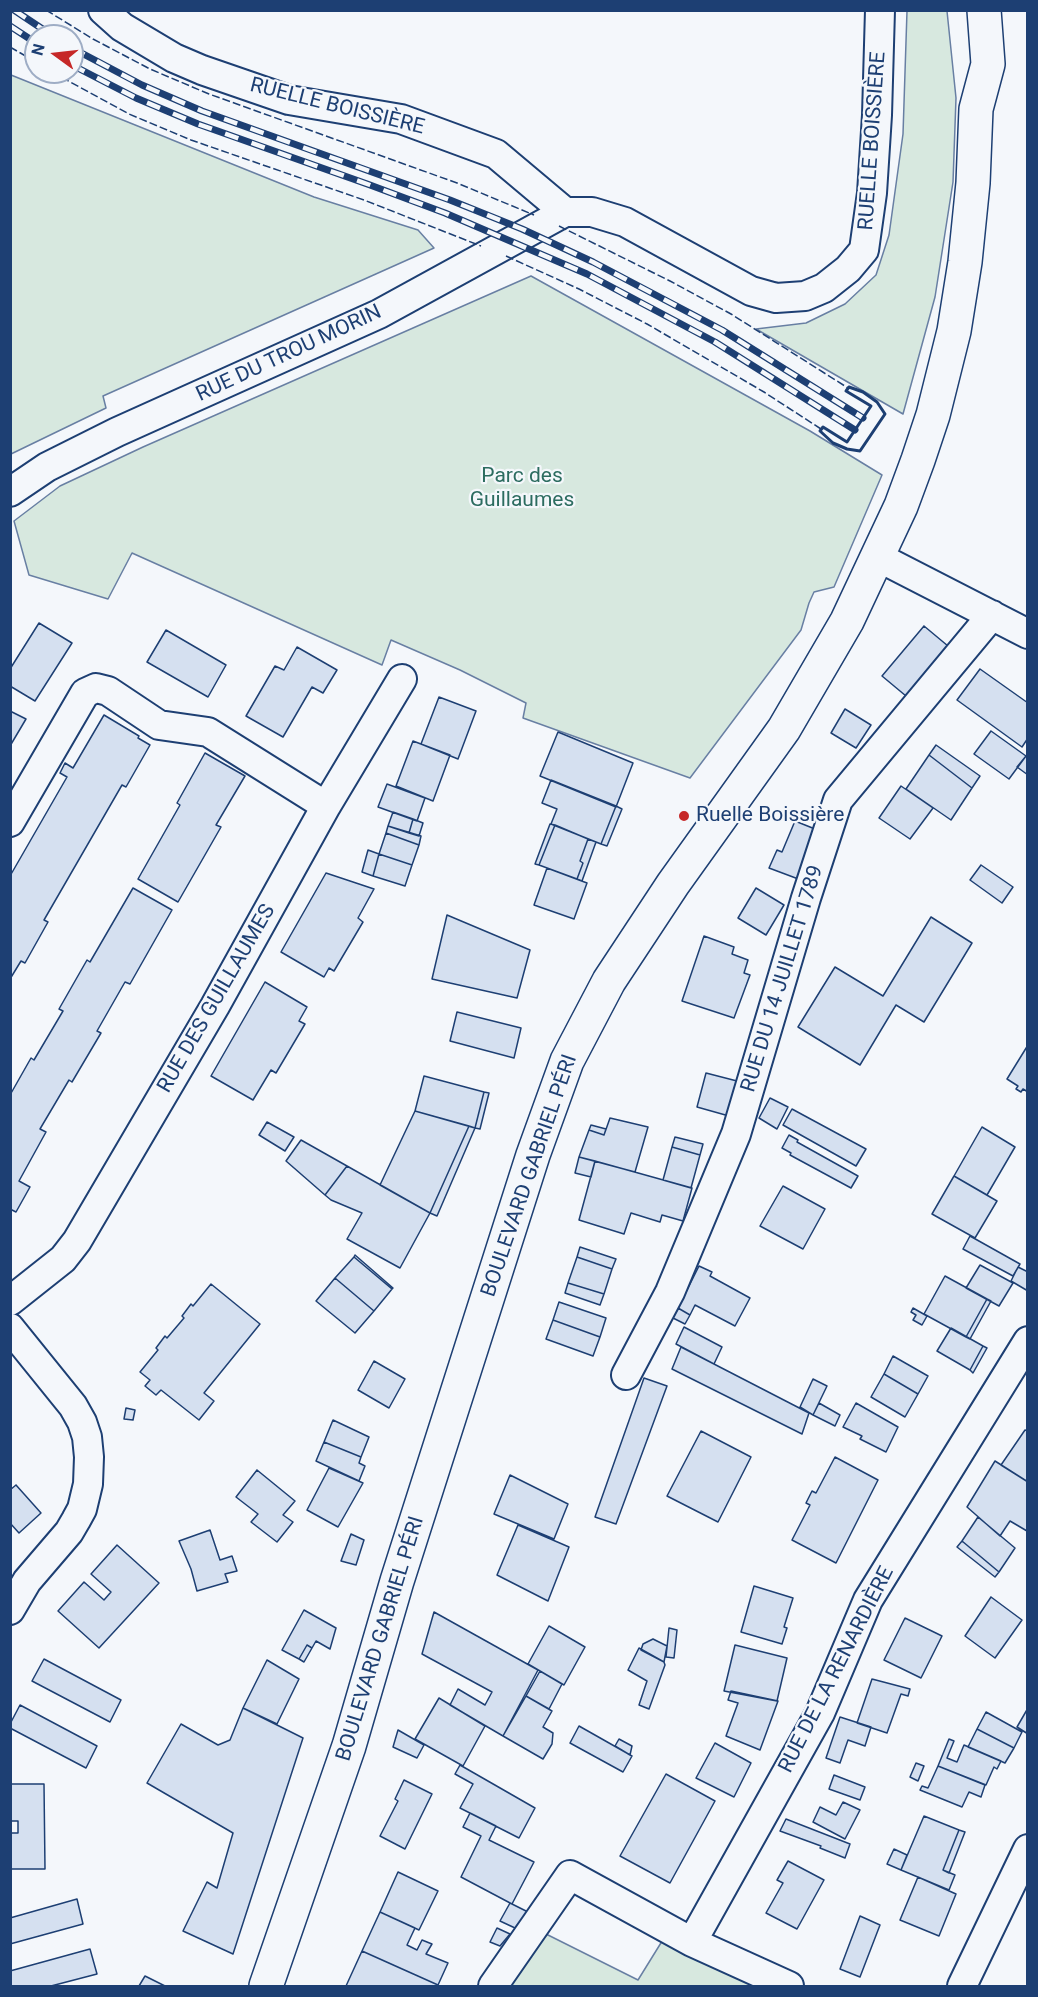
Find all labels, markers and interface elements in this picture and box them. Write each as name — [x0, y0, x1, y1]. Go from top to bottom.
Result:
north arrow — [24, 24, 84, 84]
text: N — [27, 42, 49, 58]
street label: RUELLE BOISSIÈRE — [854, 51, 892, 231]
street label: RUELLE BOISSIÈRE — [247, 73, 427, 141]
street label: RUE DU TROU MORIN — [192, 300, 386, 408]
park label: Parc des Guillaumes — [470, 464, 574, 514]
place label: Ruelle Boissière — [696, 803, 844, 829]
marker: Ruelle Boissière — [677, 809, 691, 823]
street label: RUE DU 14 JUILLET 1789 — [736, 863, 830, 1095]
street label: RUE DES GUILLAUMES — [153, 900, 281, 1098]
street label: BOULEVARD GABRIEL PÉRI — [477, 1052, 583, 1300]
street label: BOULEVARD GABRIEL PÉRI — [332, 1514, 430, 1764]
street label: RUE DE LA RENARDIÈRE — [774, 1563, 900, 1777]

